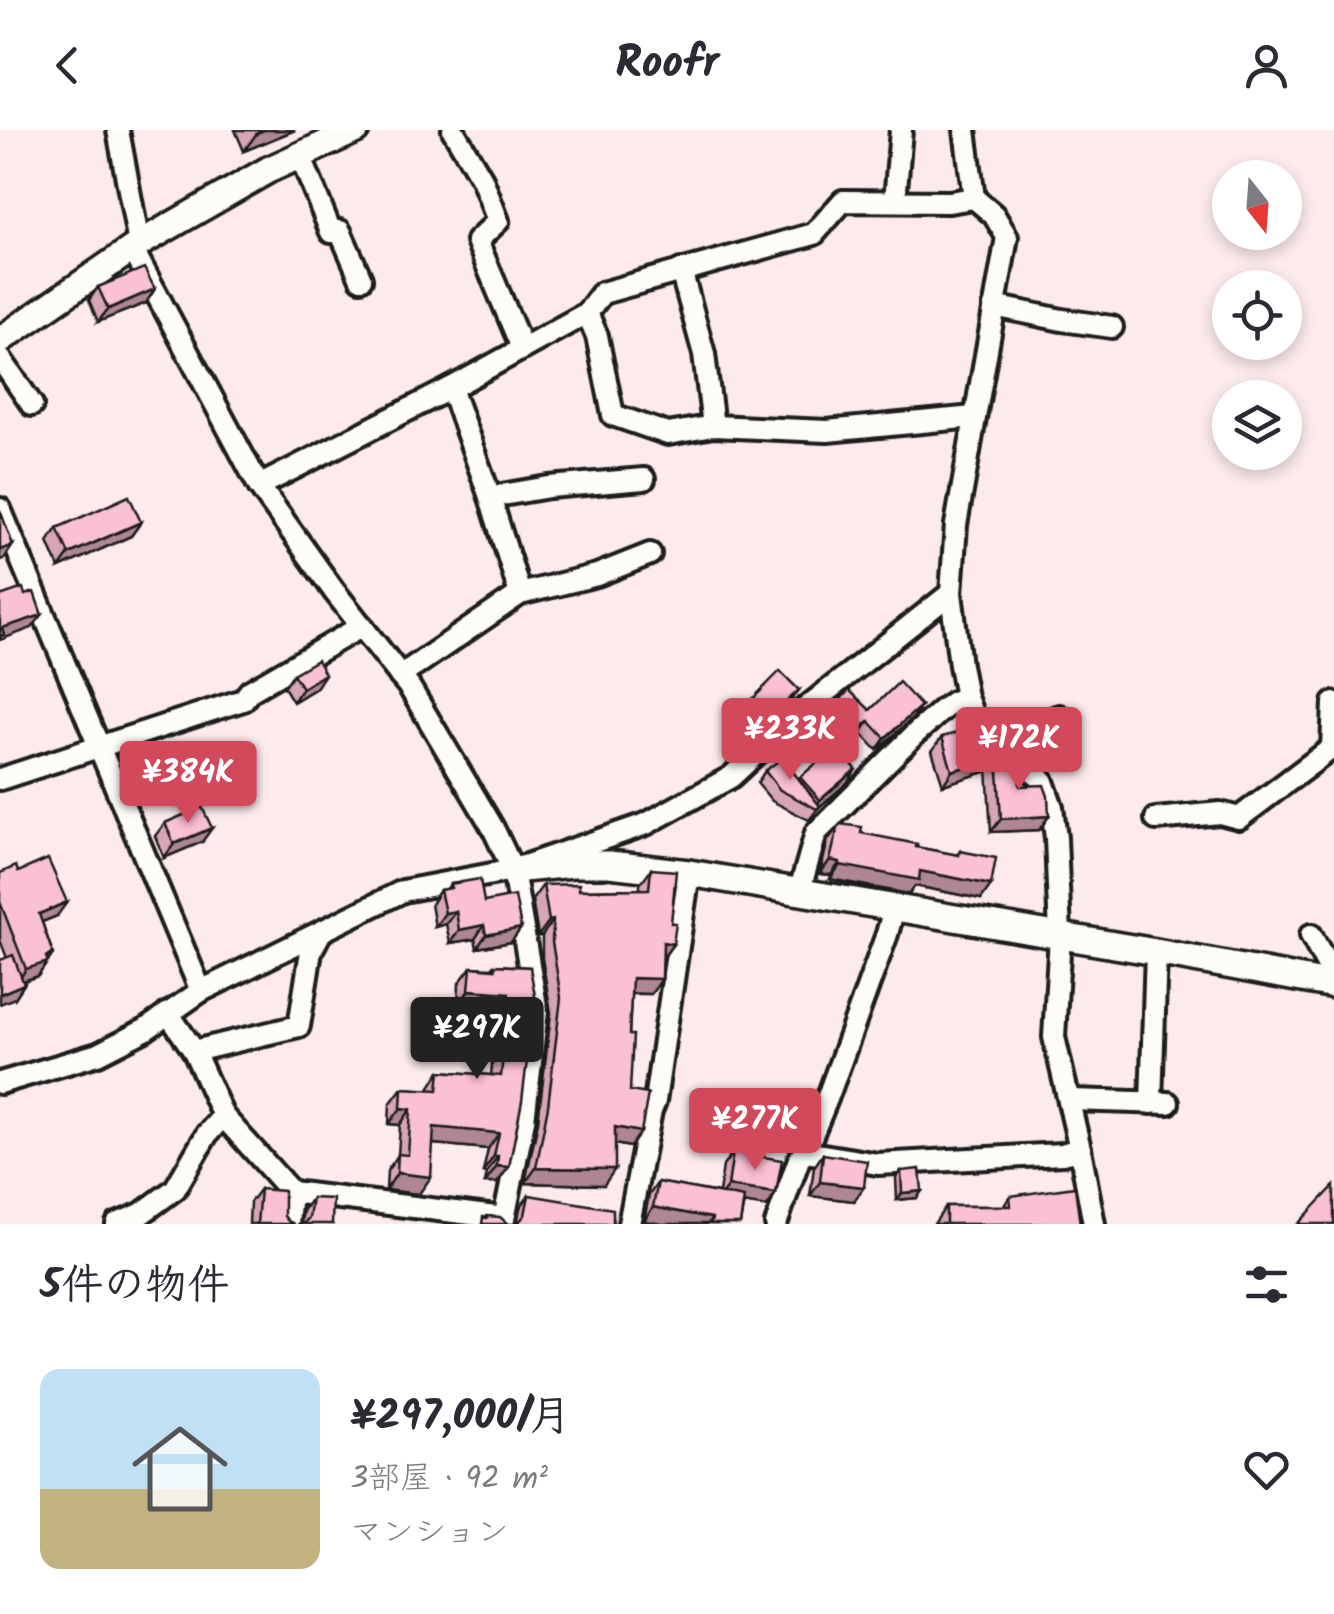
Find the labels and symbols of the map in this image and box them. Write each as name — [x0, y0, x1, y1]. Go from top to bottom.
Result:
north arrow — [1212, 160, 1302, 250]
pin: ¥233K — [720, 698, 860, 783]
pin: ¥172K — [949, 707, 1089, 792]
pin: ¥384K — [118, 741, 258, 826]
pin: ¥297K — [407, 997, 547, 1082]
pin: ¥277K — [685, 1088, 825, 1173]

